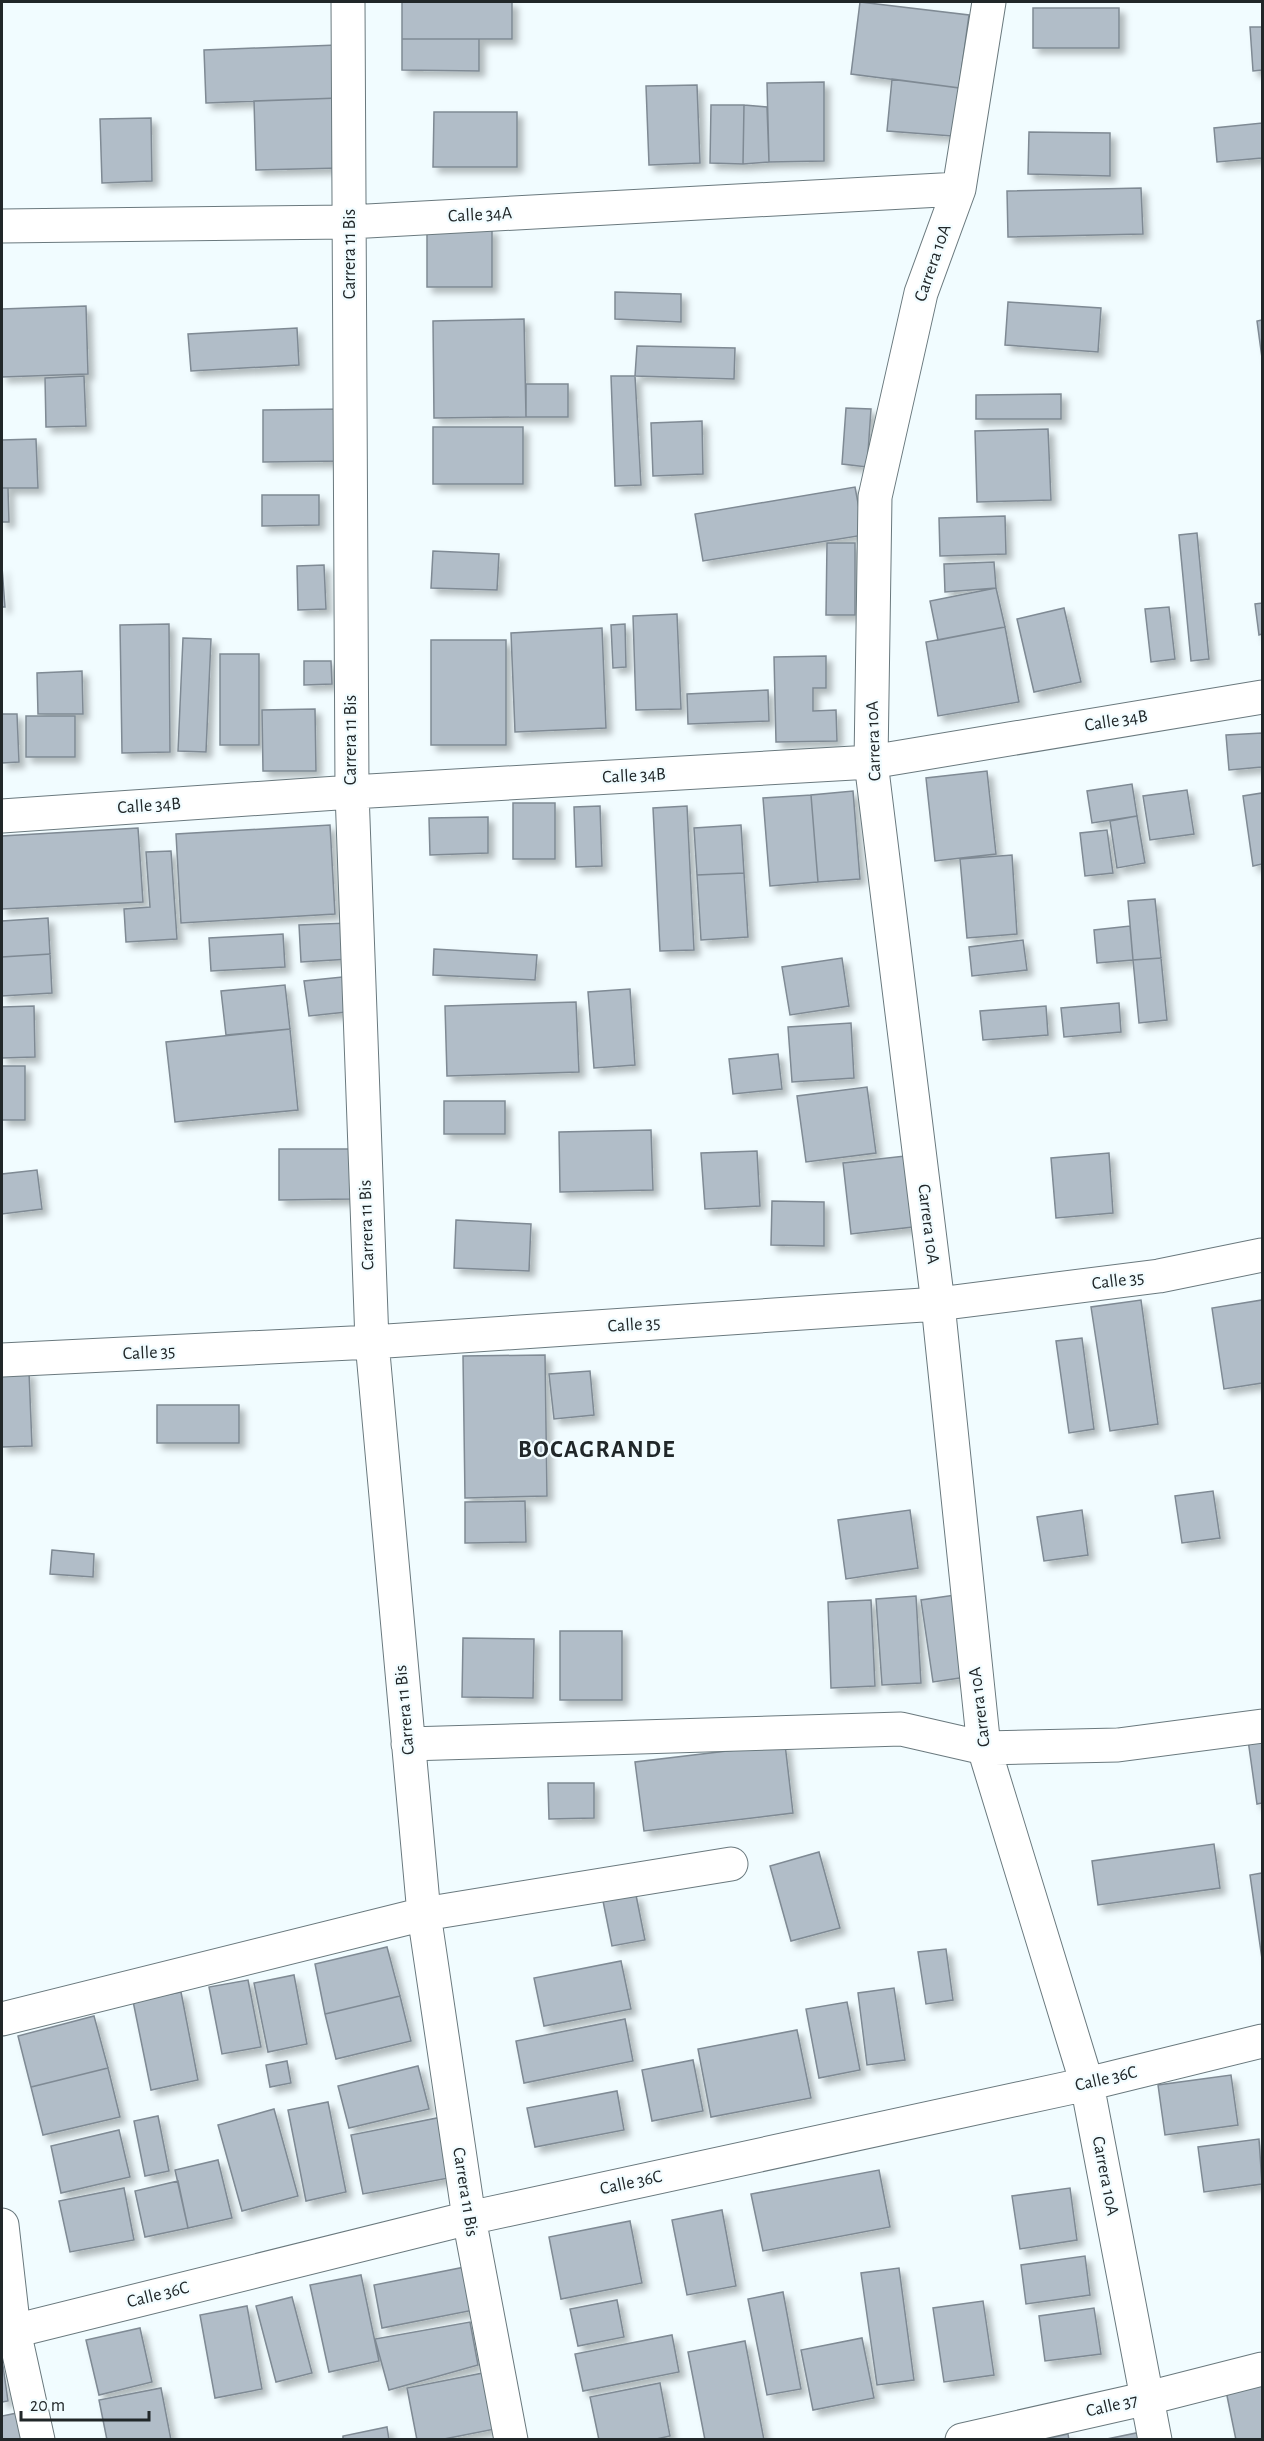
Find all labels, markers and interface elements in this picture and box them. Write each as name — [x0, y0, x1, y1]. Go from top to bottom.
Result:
street label: Calle 34A — [447, 204, 513, 226]
street label: Carrera 11 Bis — [341, 209, 359, 299]
street label: Carrera 10A — [911, 221, 955, 304]
street label: Carrera 11 Bis — [342, 695, 360, 785]
street label: Carrera 10A — [864, 700, 884, 782]
street label: Calle 34B — [1083, 707, 1149, 735]
street label: Calle 34B — [602, 765, 666, 787]
street label: Calle 34B — [117, 795, 181, 817]
street label: Carrera 11 Bis — [356, 1180, 378, 1270]
street label: Carrera 10A — [914, 1183, 942, 1266]
street label: Calle 35 — [1091, 1269, 1145, 1293]
street label: Calle 35 — [607, 1314, 661, 1336]
street label: Calle 35 — [122, 1343, 176, 1363]
district label: BOCAGRANDE — [518, 1438, 676, 1462]
street label: Carrera 11 Bis — [392, 1664, 418, 1756]
street label: Carrera 10A — [966, 1665, 994, 1748]
street label: Calle 36C — [1073, 2063, 1139, 2095]
street label: Carrera 10A — [1088, 2135, 1122, 2218]
street label: Carrera 11 Bis — [449, 2146, 481, 2238]
street label: Calle 36C — [598, 2168, 664, 2198]
street label: Calle 36C — [125, 2279, 191, 2311]
scale bar — [21, 2384, 148, 2422]
street label: Calle 37 — [1084, 2391, 1140, 2421]
text: 20 m — [30, 2397, 65, 2415]

